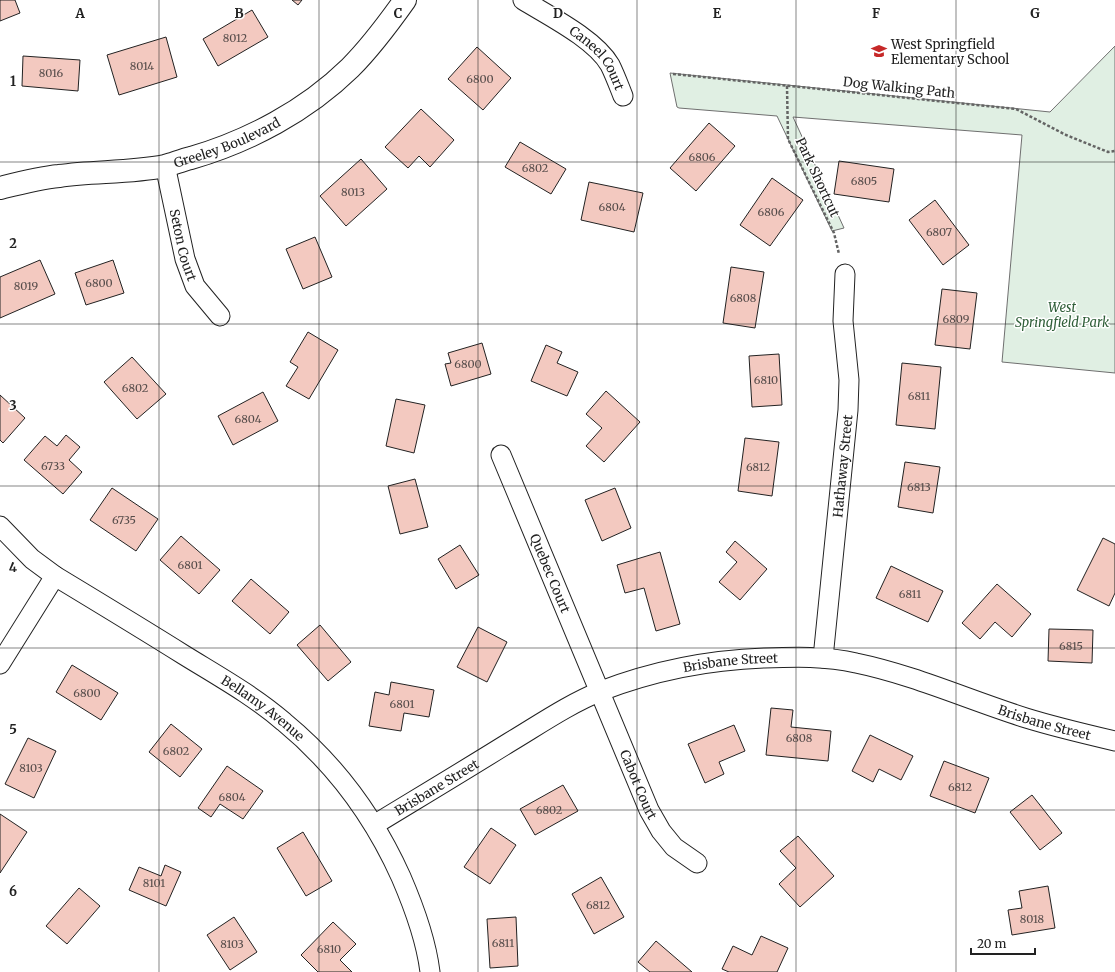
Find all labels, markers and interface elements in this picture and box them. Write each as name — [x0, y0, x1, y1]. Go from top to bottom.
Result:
text: A — [74, 5, 85, 22]
text: B — [234, 5, 244, 22]
text: C — [394, 5, 403, 22]
text: D — [553, 5, 563, 22]
text: E — [713, 5, 722, 22]
text: F — [872, 5, 880, 22]
text: G — [1030, 5, 1040, 22]
street label: Caneel Court — [566, 22, 628, 93]
house number: 8012 — [223, 31, 247, 45]
place label: West Springfield Elementary School — [890, 36, 1009, 68]
school or university icon: West Springfield Elementary School — [870, 42, 888, 60]
house number: 8014 — [130, 59, 154, 73]
house number: 8016 — [39, 66, 64, 80]
house number: 6800 — [466, 72, 494, 86]
text: 1 — [10, 73, 16, 90]
street label: Dog Walking Path — [842, 73, 956, 102]
street label: Greeley Boulevard — [172, 114, 283, 172]
street label: Park Shortcut — [792, 135, 843, 220]
house number: 6806 — [689, 150, 716, 164]
house number: 6802 — [522, 161, 548, 175]
house number: 6805 — [851, 174, 877, 188]
house number: 8013 — [341, 185, 365, 199]
house number: 6804 — [599, 200, 626, 214]
house number: 6806 — [758, 205, 785, 219]
street label: Seton Court — [166, 207, 200, 283]
house number: 6807 — [926, 225, 952, 239]
text: 2 — [9, 235, 17, 252]
house number: 6800 — [85, 276, 113, 290]
house number: 8019 — [14, 279, 38, 293]
house number: 6808 — [730, 291, 757, 305]
park label: West Springfield Park — [1015, 299, 1109, 331]
house number: 6809 — [943, 312, 970, 326]
house number: 6800 — [454, 357, 482, 371]
house number: 6810 — [754, 373, 778, 387]
house number: 6802 — [122, 381, 148, 395]
house number: 6811 — [908, 389, 930, 403]
text: 3 — [9, 397, 17, 414]
house number: 6804 — [235, 412, 262, 426]
street label: Hathaway Street — [829, 414, 856, 518]
house number: 6733 — [41, 459, 65, 473]
house number: 6812 — [746, 460, 770, 474]
house number: 6813 — [907, 480, 931, 494]
house number: 6735 — [112, 513, 136, 527]
street label: Quebec Court — [526, 531, 574, 615]
house number: 6801 — [178, 558, 202, 572]
text: 4 — [9, 559, 18, 576]
house number: 6811 — [899, 587, 921, 601]
house number: 6815 — [1059, 639, 1083, 653]
street label: Brisbane Street — [681, 650, 778, 676]
street label: Bellamy Avenue — [218, 672, 308, 745]
house number: 6800 — [73, 686, 101, 700]
house number: 6801 — [390, 697, 414, 711]
street label: Brisbane Street — [996, 701, 1092, 744]
text: 5 — [9, 721, 17, 738]
house number: 6808 — [786, 731, 813, 745]
house number: 6802 — [163, 744, 189, 758]
street label: Cabot Court — [616, 747, 661, 823]
street label: Brisbane Street — [391, 755, 482, 820]
house number: 8103 — [19, 761, 43, 775]
house number: 6812 — [948, 780, 972, 794]
house number: 6804 — [219, 790, 246, 804]
house number: 6802 — [536, 803, 562, 817]
house number: 8101 — [143, 876, 165, 890]
text: 6 — [9, 883, 17, 900]
house number: 6812 — [586, 898, 610, 912]
house number: 8018 — [1020, 912, 1045, 926]
scale bar — [971, 930, 1035, 956]
house number: 6811 — [492, 936, 514, 950]
text: 20 m — [977, 936, 1006, 951]
house number: 8103 — [220, 937, 244, 951]
house number: 6810 — [317, 942, 341, 956]

